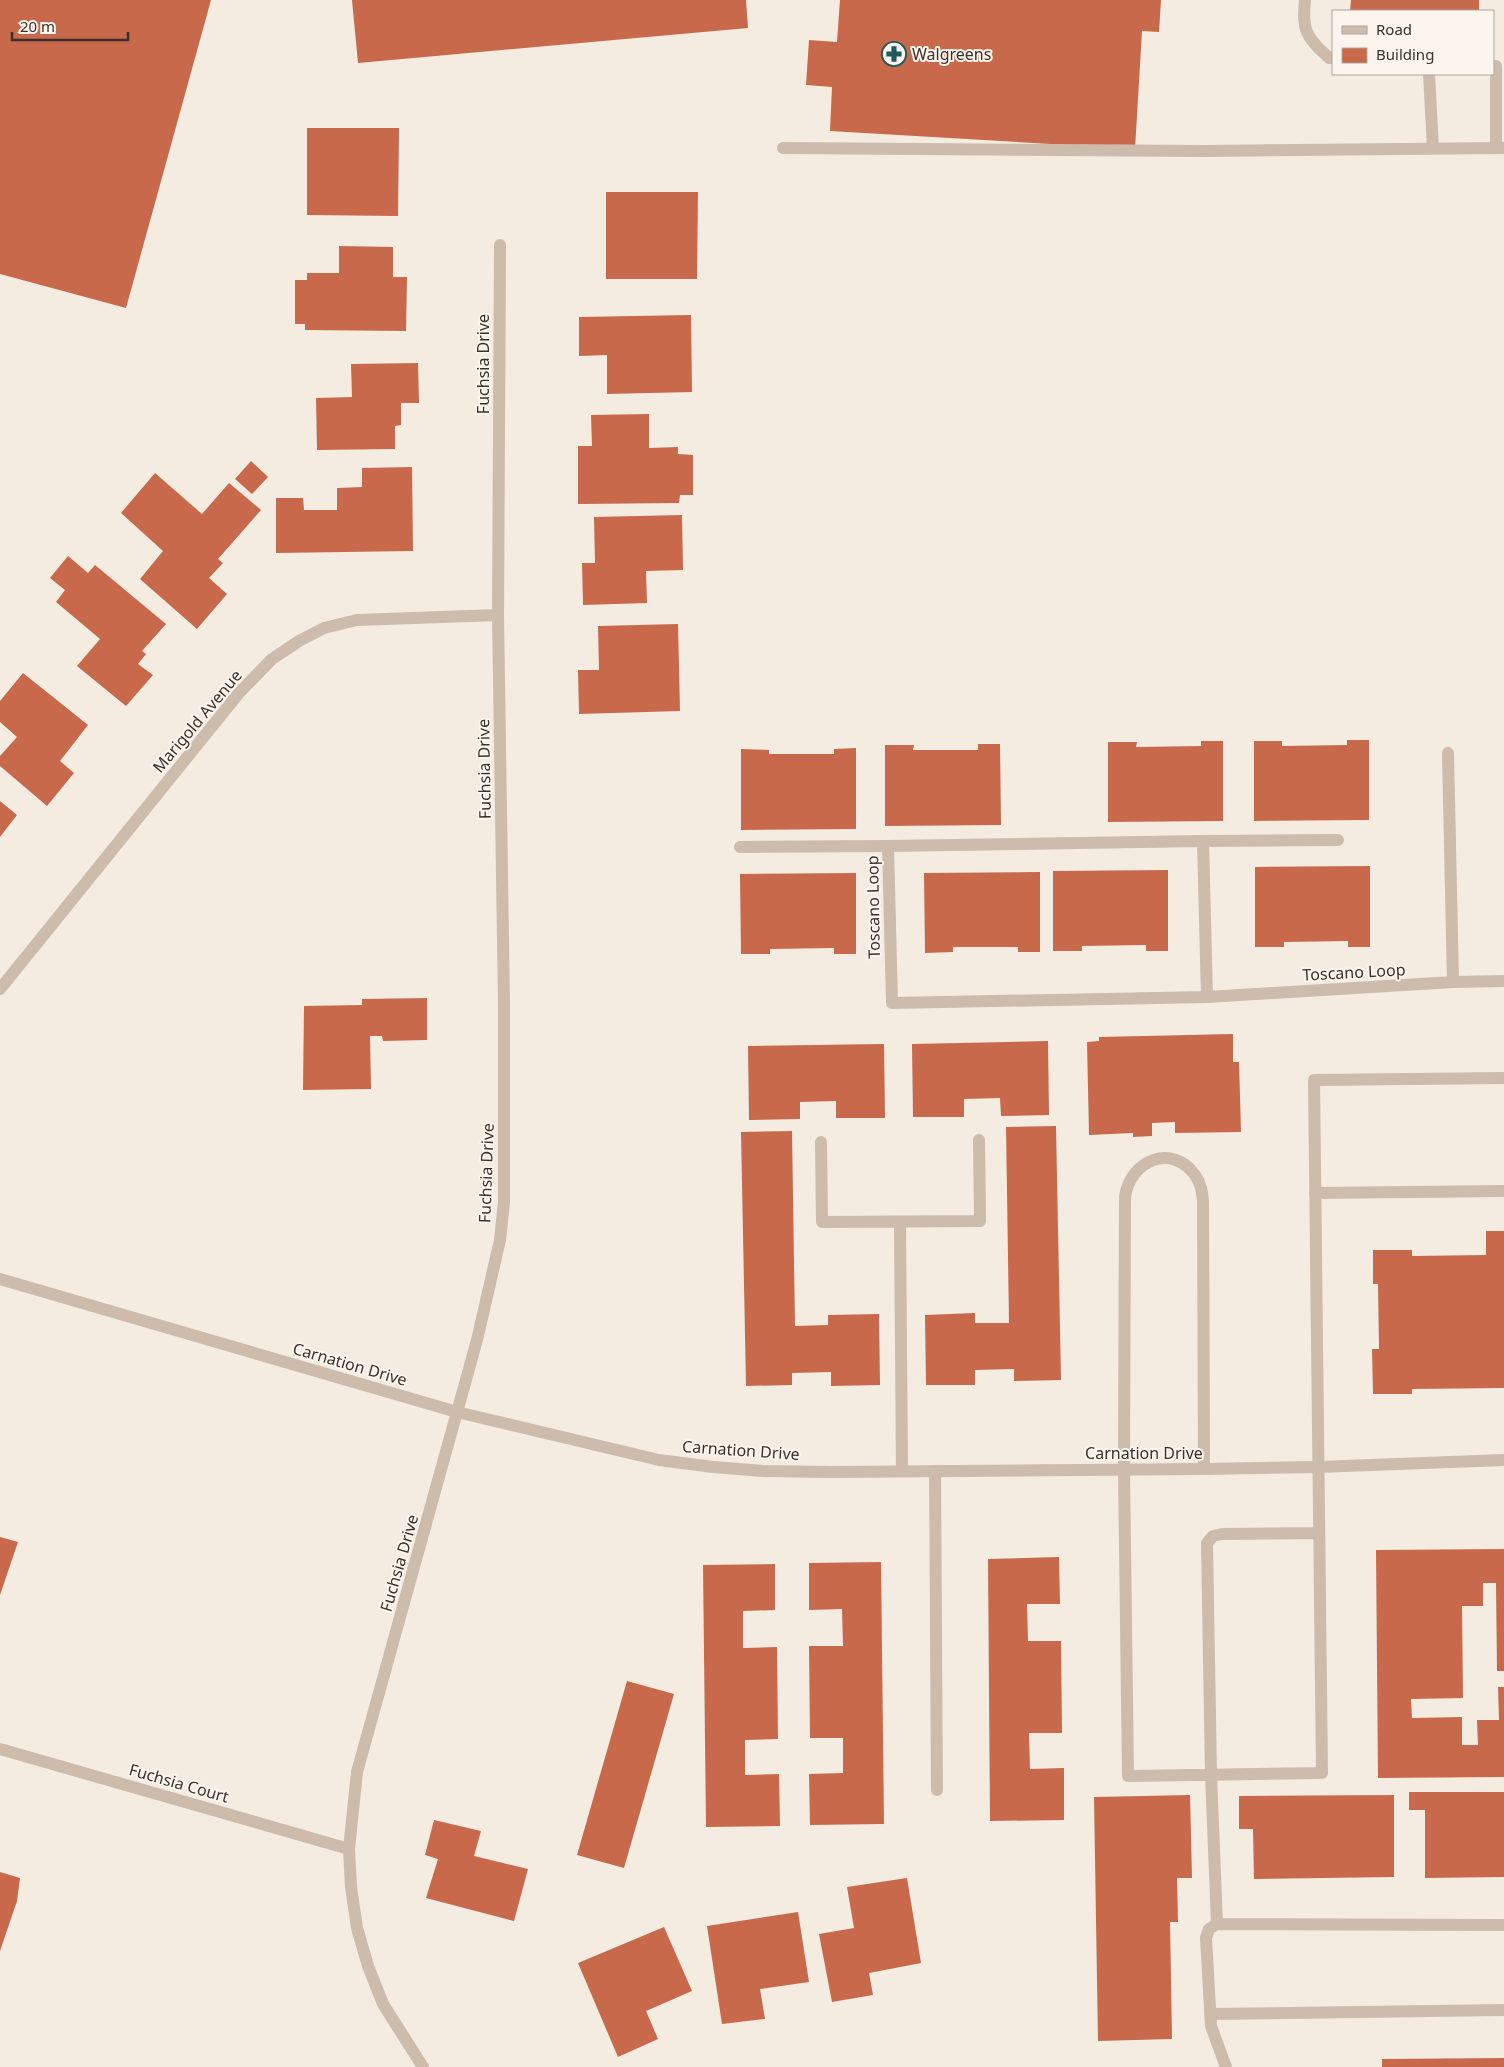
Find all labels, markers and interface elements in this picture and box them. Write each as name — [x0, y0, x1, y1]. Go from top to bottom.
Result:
scale bar — [12, 10, 129, 42]
legend — [1332, 10, 1494, 75]
text: 20 m — [20, 16, 55, 36]
text: Road — [1376, 19, 1412, 39]
pharmacy icon: Walgreens — [881, 41, 907, 67]
place label: Walgreens — [912, 43, 991, 65]
text: Building — [1376, 44, 1434, 64]
street label: Fuchsia Drive — [472, 314, 494, 414]
street label: Marigold Avenue — [147, 665, 247, 777]
street label: Fuchsia Drive — [472, 719, 496, 819]
street label: Toscano Loop — [861, 855, 885, 959]
street label: Toscano Loop — [1302, 958, 1406, 986]
street label: Fuchsia Drive — [473, 1123, 499, 1223]
street label: Carnation Drive — [290, 1337, 410, 1391]
street label: Carnation Drive — [681, 1435, 801, 1465]
street label: Carnation Drive — [1085, 1442, 1203, 1464]
street label: Fuchsia Drive — [375, 1512, 423, 1614]
street label: Fuchsia Court — [127, 1758, 232, 1808]

